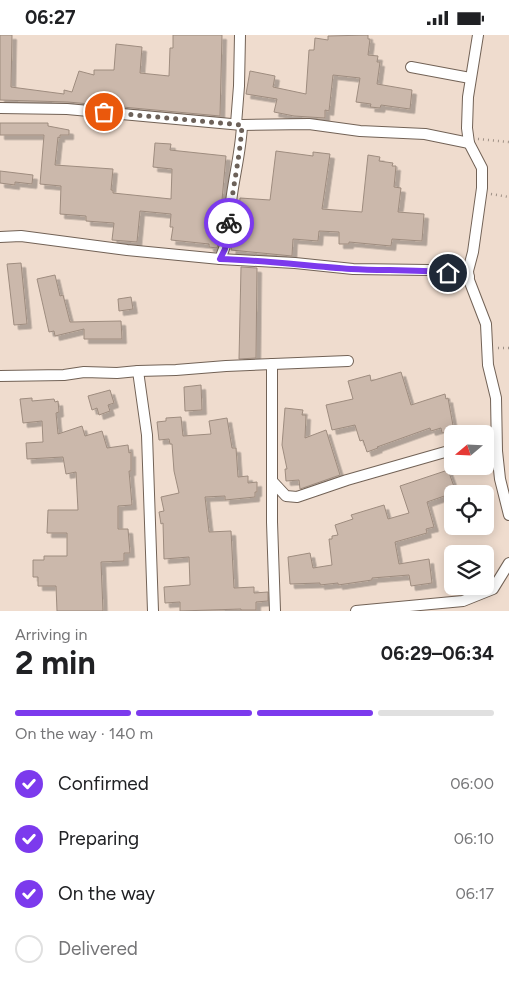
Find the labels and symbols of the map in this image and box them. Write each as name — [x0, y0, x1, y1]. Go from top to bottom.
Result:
pin — [83, 91, 125, 133]
courier — [204, 198, 254, 248]
pin — [427, 252, 469, 294]
north arrow — [444, 425, 494, 475]

